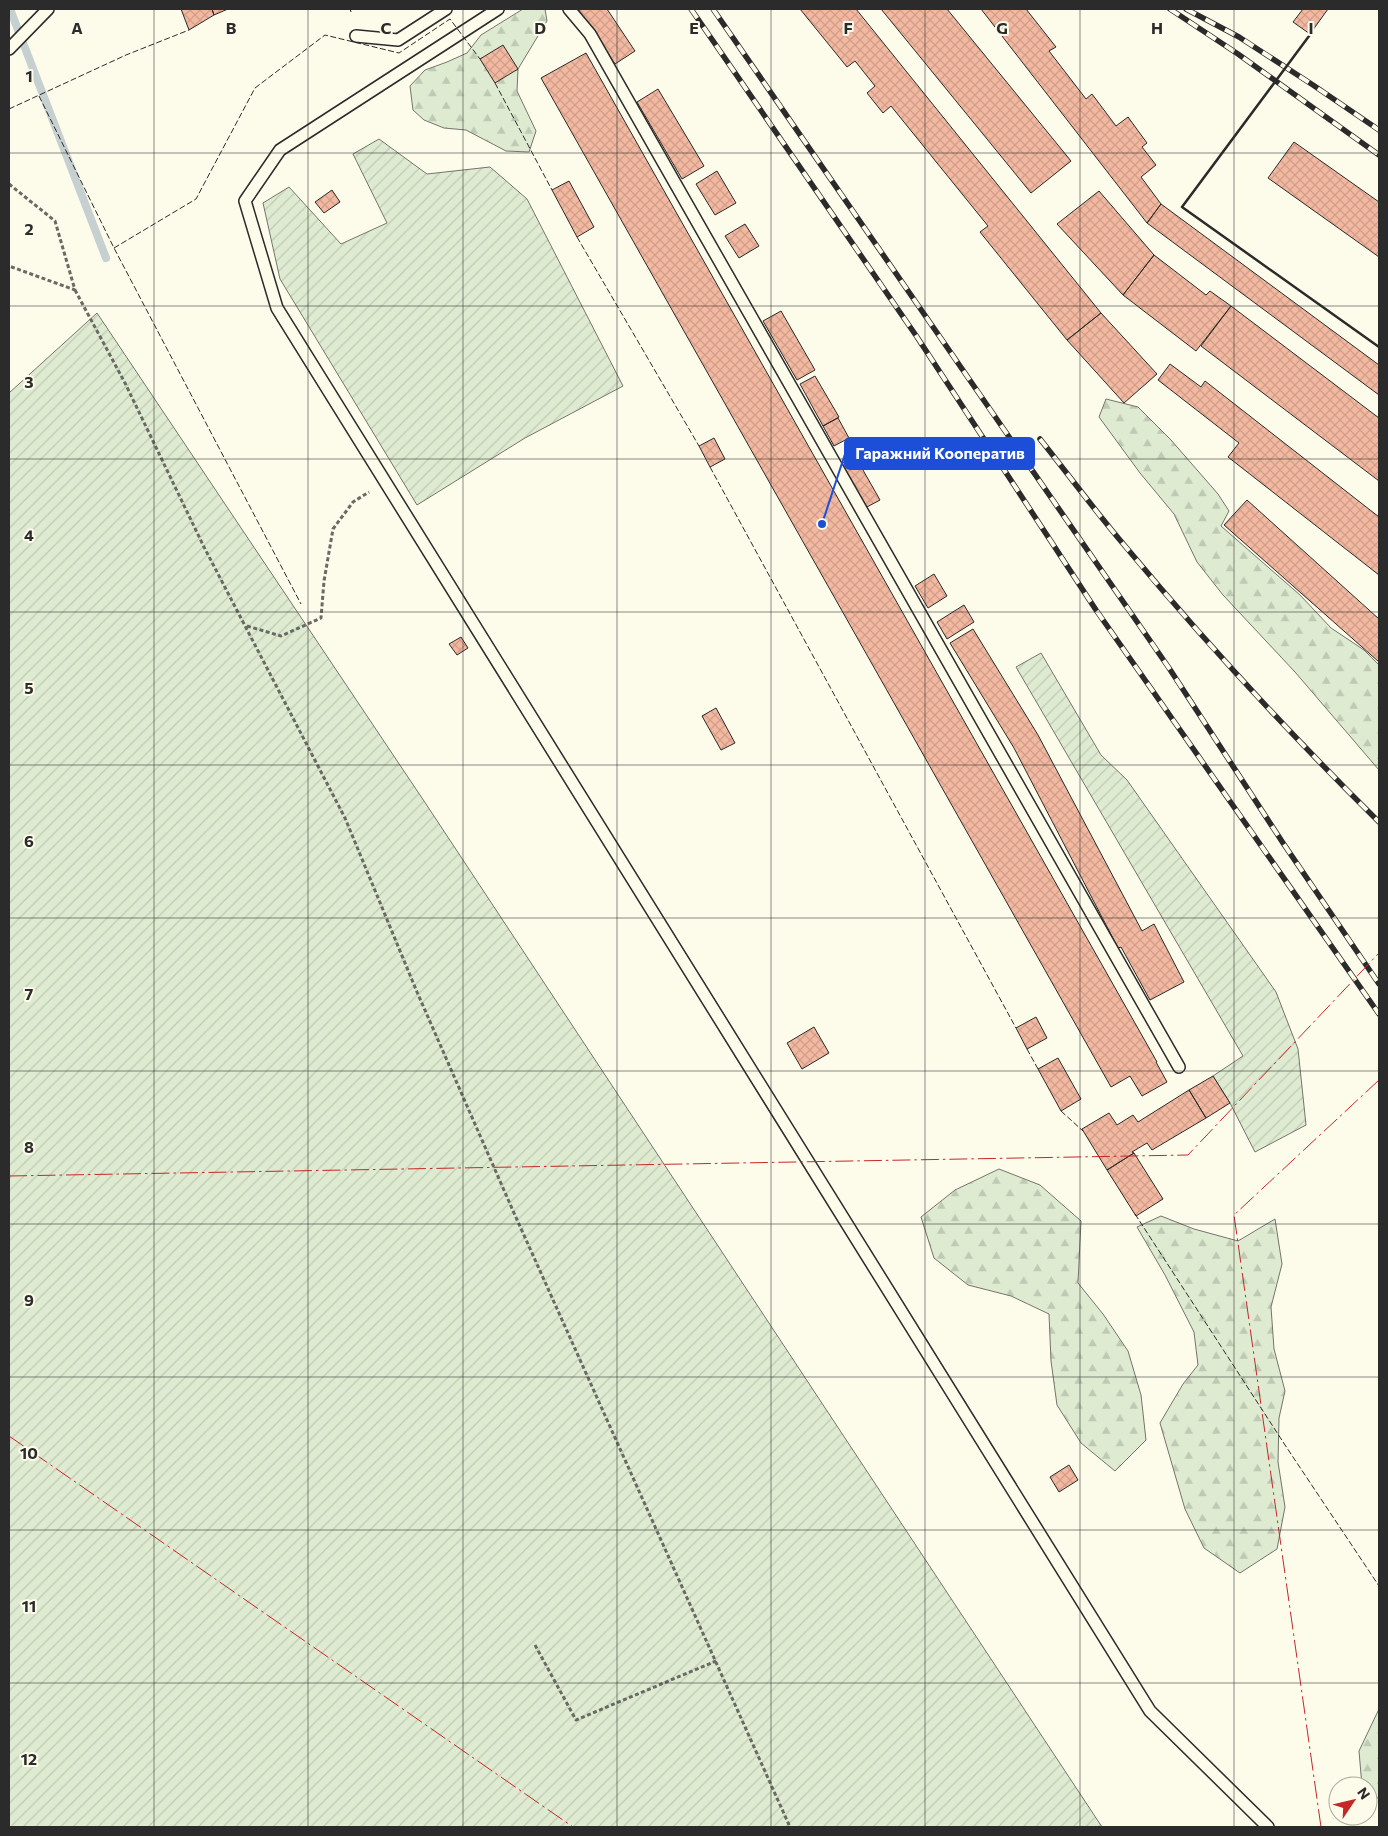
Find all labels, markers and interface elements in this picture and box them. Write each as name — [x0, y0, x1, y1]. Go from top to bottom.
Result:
text: A — [71, 18, 83, 37]
text: B — [226, 18, 237, 37]
text: C — [381, 18, 392, 37]
text: D — [534, 18, 546, 37]
text: E — [689, 18, 699, 37]
text: F — [843, 18, 853, 37]
text: G — [996, 18, 1008, 37]
text: H — [1151, 18, 1163, 37]
text: I — [1308, 18, 1314, 37]
text: 1 — [25, 66, 33, 85]
text: 2 — [24, 219, 34, 238]
text: 3 — [24, 372, 34, 391]
callout: Гаражний Кооператив — [845, 438, 1034, 469]
text: Гаражний Кооператив — [855, 443, 1025, 462]
text: 4 — [24, 525, 34, 544]
text: 5 — [24, 678, 34, 697]
text: 6 — [24, 831, 34, 850]
text: 7 — [25, 984, 34, 1003]
text: 8 — [24, 1137, 34, 1156]
text: 9 — [24, 1290, 34, 1309]
text: 10 — [20, 1443, 38, 1462]
text: 11 — [22, 1596, 36, 1615]
text: 12 — [21, 1749, 37, 1768]
north arrow — [1328, 1776, 1378, 1826]
text: N — [1354, 1784, 1374, 1802]

